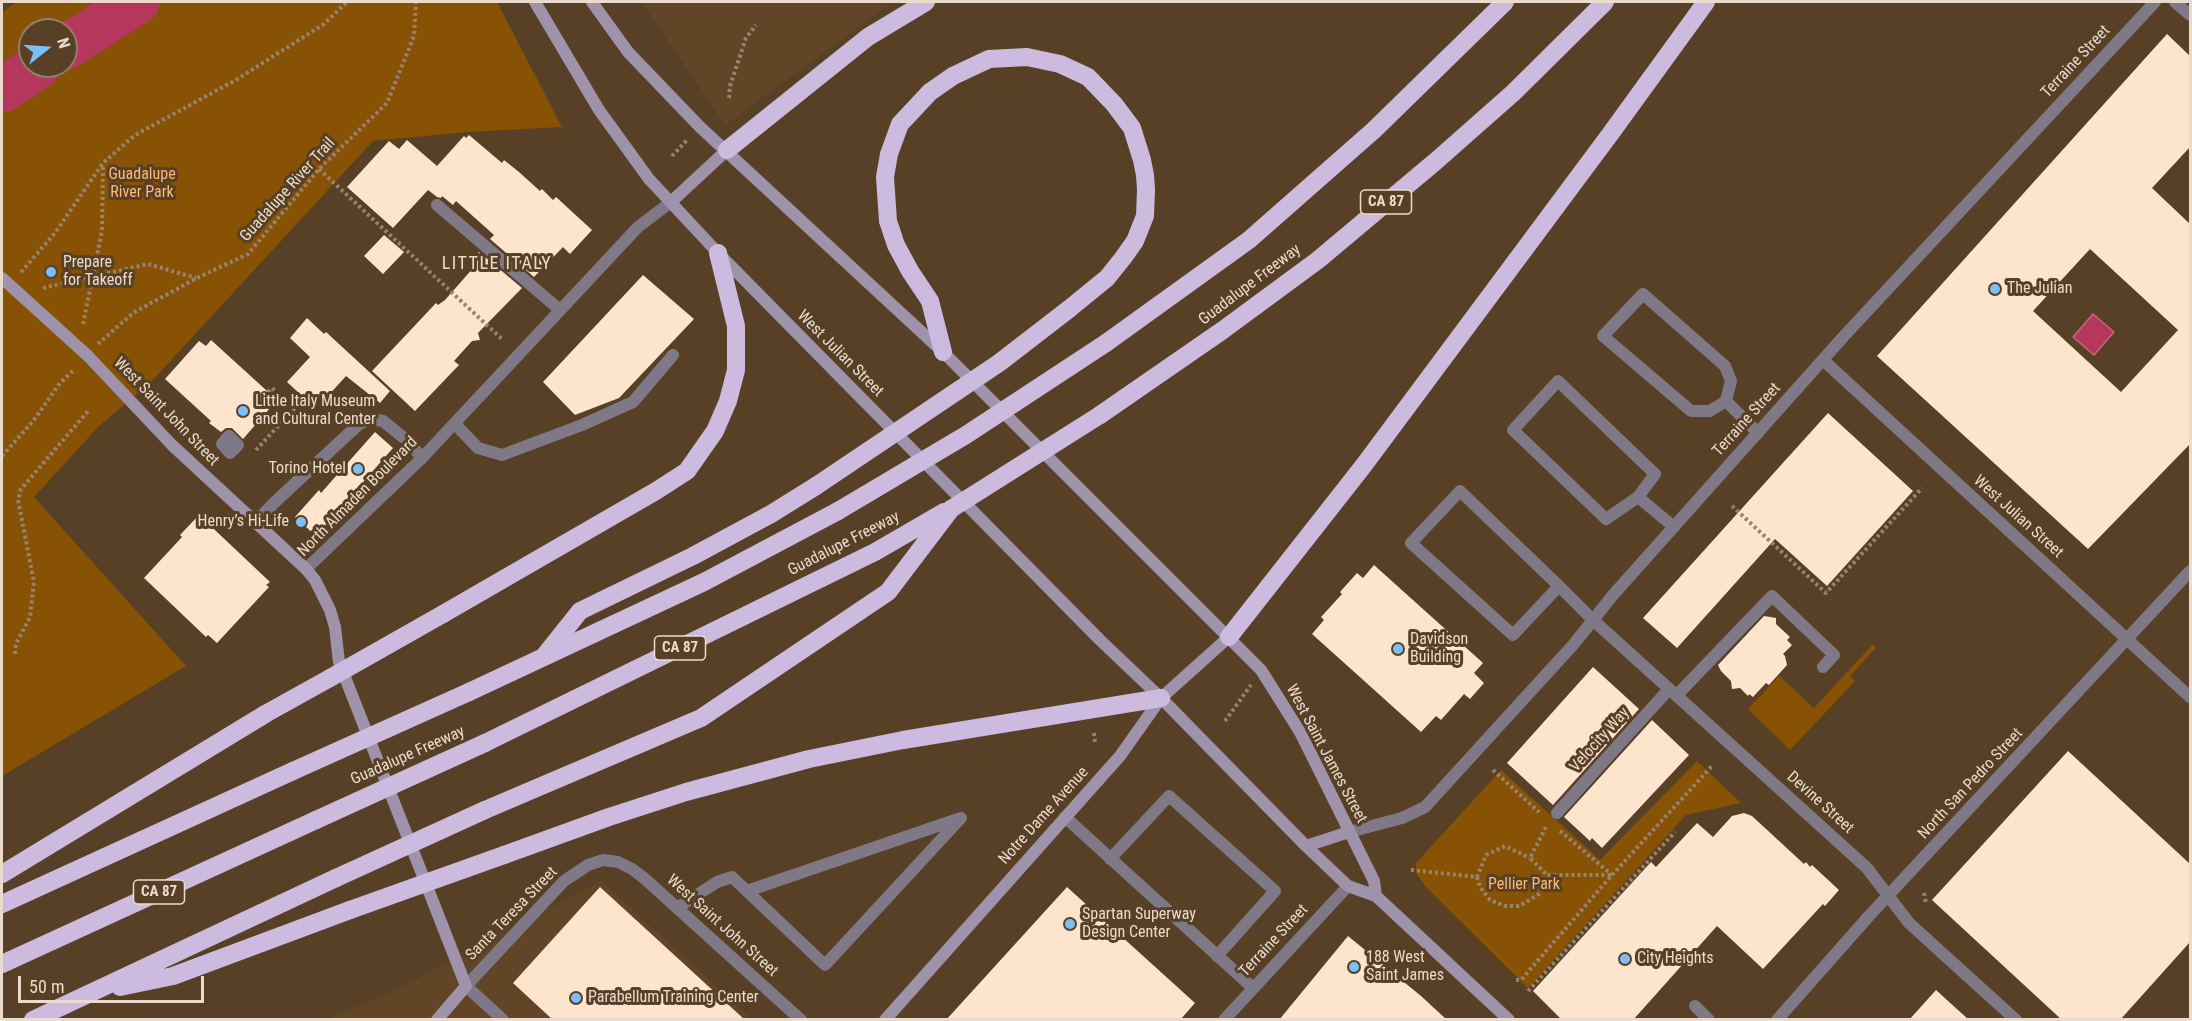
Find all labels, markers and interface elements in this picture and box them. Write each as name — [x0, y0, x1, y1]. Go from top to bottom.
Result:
north arrow — [18, 18, 78, 78]
street label: Terraine Street — [2038, 22, 2114, 102]
text: N — [53, 36, 74, 51]
street label: Guadalupe River Trail — [236, 134, 340, 246]
park label: Guadalupe River Park — [108, 165, 176, 203]
road number: CA 87 — [1360, 190, 1412, 214]
street label: Guadalupe Freeway — [1195, 240, 1305, 330]
place label: Prepare for Takeoff — [63, 253, 132, 291]
district label: LITTLE ITALY — [442, 253, 552, 275]
marker: Prepare for Takeoff — [44, 265, 58, 279]
place label: The Julian — [2007, 279, 2072, 299]
marker: The Julian — [1988, 282, 2002, 296]
street label: West Julian Street — [793, 307, 887, 401]
street label: West Saint John Street — [109, 354, 223, 470]
street label: Terraine Street — [1709, 379, 1785, 461]
place label: Little Italy Museum and Cultural Center — [255, 392, 376, 430]
marker: Little Italy Museum and Cultural Center — [236, 404, 250, 418]
street label: North Almaden Boulevard — [294, 433, 422, 561]
place label: Torino Hotel — [269, 459, 346, 479]
marker: Torino Hotel — [351, 462, 365, 476]
street label: West Julian Street — [1969, 472, 2067, 562]
street label: Guadalupe Freeway — [785, 508, 903, 580]
place label: Henry’s Hi-Life — [198, 512, 289, 532]
marker: Henry’s Hi-Life — [294, 515, 308, 529]
place label: Davidson Building — [1410, 630, 1468, 668]
road number: CA 87 — [654, 636, 706, 660]
marker: Davidson Building — [1391, 642, 1405, 656]
street label: West Saint James Street — [1281, 681, 1371, 827]
street label: Velocity Way — [1566, 704, 1634, 776]
street label: Guadalupe Freeway — [348, 722, 468, 790]
street label: North San Pedro Street — [1915, 724, 2027, 844]
street label: Notre Dame Avenue — [995, 763, 1093, 869]
street label: Devine Street — [1783, 768, 1857, 838]
street label: Santa Teresa Street — [462, 863, 562, 965]
street label: West Saint John Street — [662, 871, 782, 981]
park label: Pellier Park — [1488, 875, 1560, 895]
road number: CA 87 — [134, 880, 184, 904]
street label: Terraine Street — [1236, 901, 1312, 981]
place label: Spartan Superway Design Center — [1082, 905, 1196, 943]
marker: Spartan Superway Design Center — [1063, 917, 1077, 931]
place label: 188 West Saint James — [1366, 948, 1444, 986]
place label: City Heights — [1637, 949, 1714, 969]
marker: City Heights — [1618, 952, 1632, 966]
marker: 188 West Saint James — [1347, 960, 1361, 974]
scale bar — [21, 964, 207, 1002]
text: 50 m — [29, 976, 64, 997]
place label: Parabellum Training Center — [588, 988, 759, 1008]
marker: Parabellum Training Center — [569, 991, 583, 1005]

